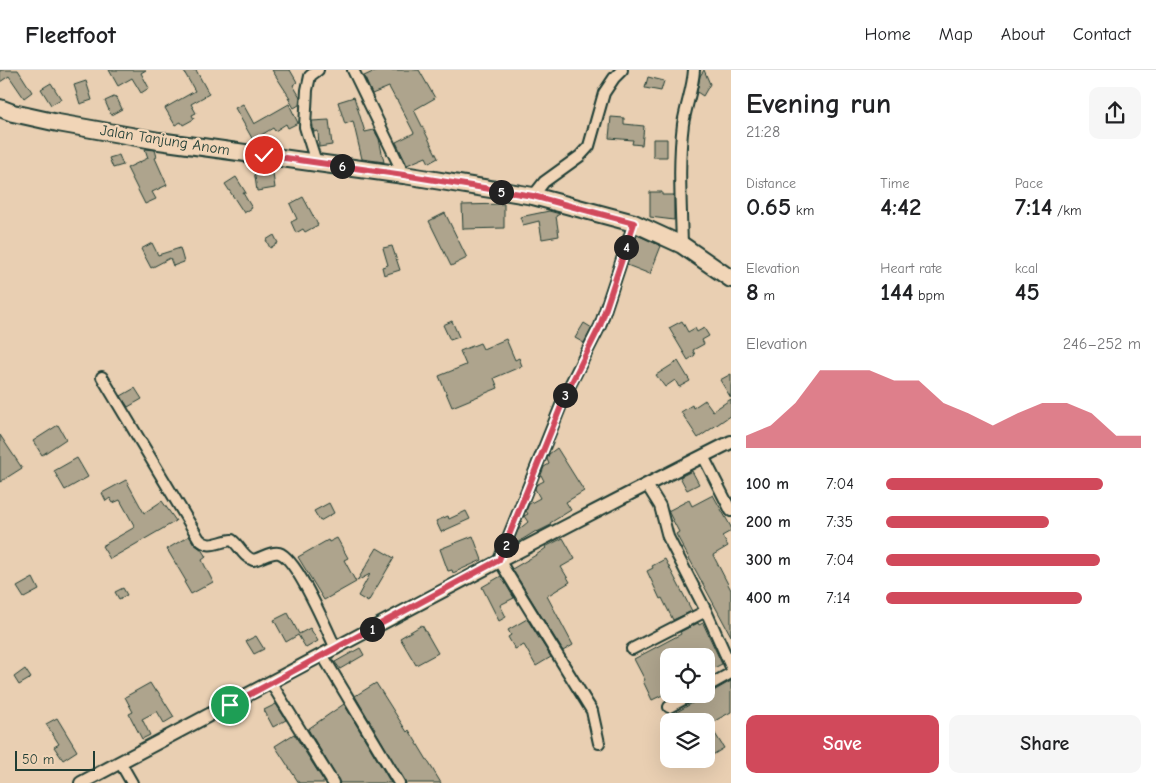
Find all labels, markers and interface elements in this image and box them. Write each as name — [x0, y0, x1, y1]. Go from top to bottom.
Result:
text: Fleetfoot — [25, 21, 116, 49]
text: Home — [864, 24, 911, 45]
text: Map — [939, 24, 973, 45]
text: About — [1001, 24, 1045, 45]
text: Contact — [1073, 24, 1131, 45]
button: share — [1089, 87, 1141, 139]
text: Evening run — [746, 88, 891, 120]
street label: Jalan Tanjung Anom — [99, 121, 231, 159]
text: 21:28 — [746, 123, 780, 141]
pin — [243, 134, 285, 176]
icon: check — [250, 141, 278, 169]
pin: 6 — [330, 154, 354, 178]
text: 6 — [339, 158, 346, 175]
text: Distance — [746, 175, 796, 192]
text: Time — [880, 175, 909, 192]
text: Pace — [1015, 175, 1043, 192]
pin: 5 — [488, 180, 514, 204]
text: 5 — [498, 184, 505, 201]
text: 0.65 — [746, 192, 791, 221]
text: 4:42 — [880, 192, 921, 221]
text: 7:14 — [1015, 192, 1052, 221]
text: km — [791, 202, 814, 219]
text: /km — [1052, 202, 1082, 219]
pin: 4 — [614, 234, 638, 260]
text: 4 — [623, 239, 630, 256]
text: Elevation — [746, 260, 800, 277]
text: Heart rate — [880, 260, 942, 277]
text: kcal — [1015, 260, 1038, 277]
text: 8 — [746, 277, 759, 306]
text: 144 — [880, 277, 913, 306]
text: 45 — [1015, 277, 1040, 306]
text: m — [759, 287, 775, 304]
text: bpm — [913, 287, 945, 304]
text: Elevation — [746, 335, 807, 353]
text: 246–252 m — [1063, 335, 1141, 353]
pin: 3 — [552, 382, 578, 408]
text: 3 — [562, 387, 569, 404]
text: 100 m — [746, 475, 789, 493]
text: 7:04 — [826, 475, 854, 493]
text: 200 m — [746, 513, 791, 531]
text: 7:35 — [826, 513, 853, 531]
pin: 2 — [494, 532, 518, 558]
text: 2 — [503, 537, 510, 554]
text: 300 m — [746, 551, 791, 569]
text: 7:04 — [826, 551, 854, 569]
text: 400 m — [746, 589, 790, 607]
text: 7:14 — [826, 589, 851, 607]
pin: 1 — [360, 616, 384, 642]
text: 1 — [370, 621, 375, 638]
map controls — [660, 648, 715, 768]
button: locate — [660, 648, 715, 703]
pin — [209, 684, 251, 726]
icon: arrive — [216, 691, 244, 719]
button: layers — [660, 713, 715, 768]
button: Save — [746, 715, 939, 773]
button: Share — [949, 715, 1141, 773]
scale bar — [15, 748, 95, 771]
text: 50 m — [22, 751, 54, 768]

